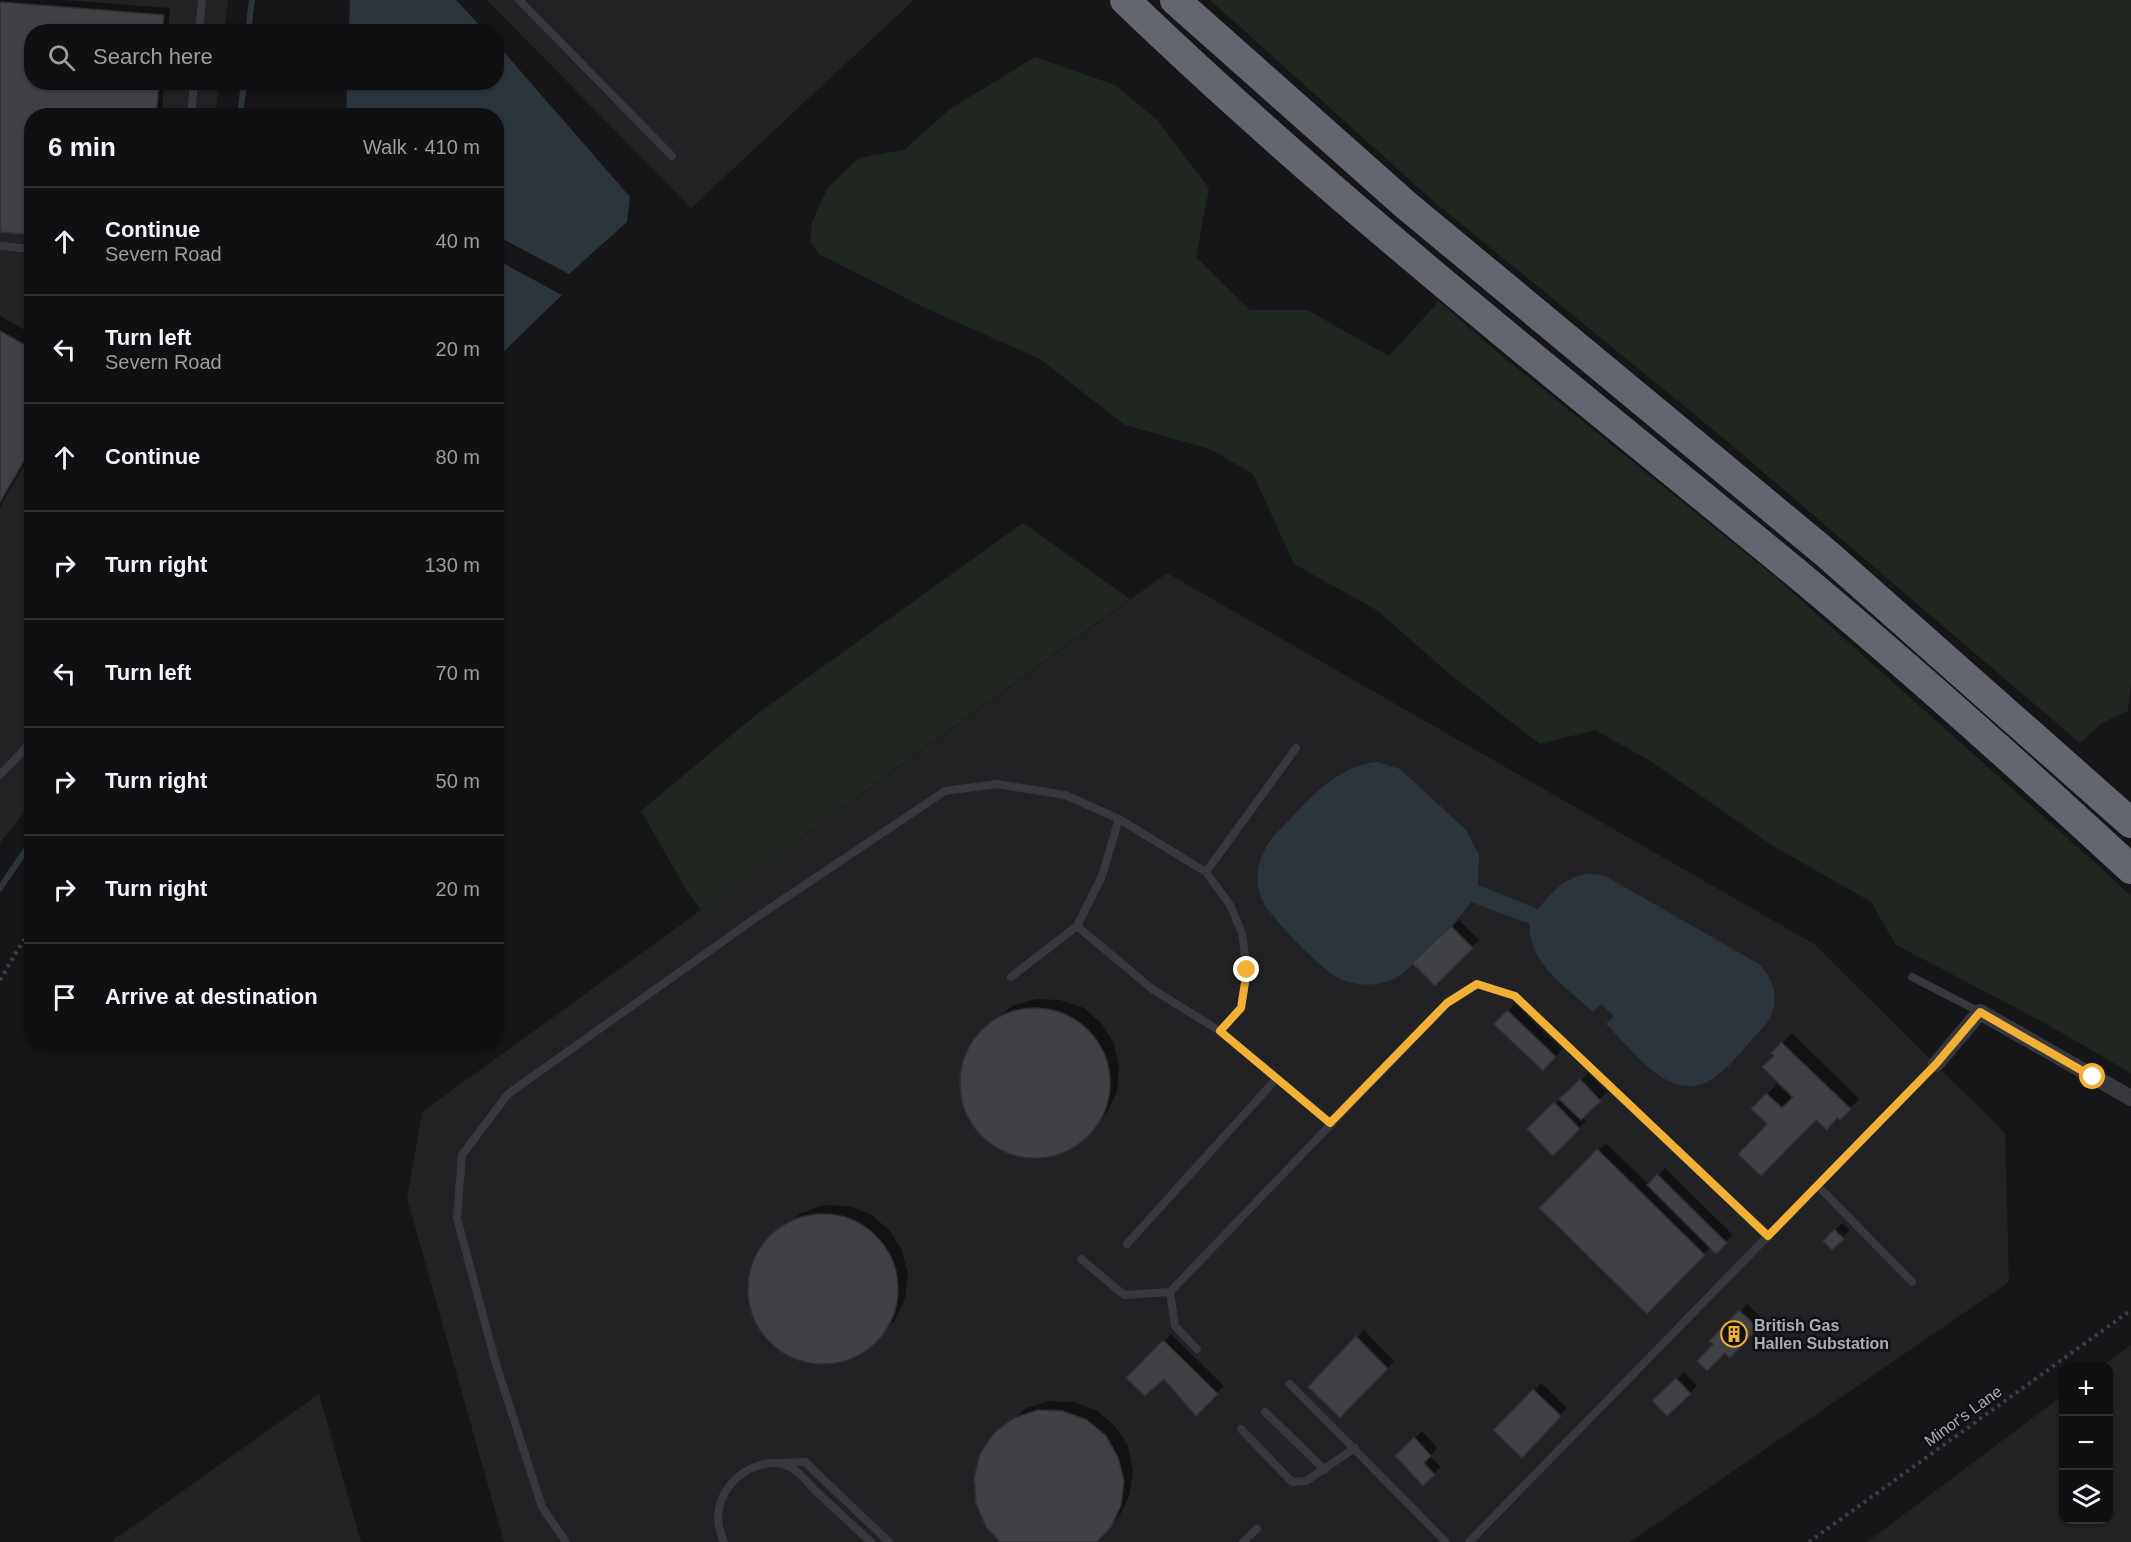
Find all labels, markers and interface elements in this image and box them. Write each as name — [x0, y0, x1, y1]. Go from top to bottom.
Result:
search box — [24, 24, 504, 90]
icon: search — [45, 41, 78, 74]
text: Search here — [93, 44, 213, 69]
text: 6 min — [48, 132, 116, 162]
text: Walk · 410 m — [363, 136, 480, 158]
text: Continue — [105, 217, 200, 242]
icon: ahead — [48, 225, 81, 258]
text: 40 m — [436, 230, 480, 252]
text: Severn Road — [105, 243, 222, 265]
text: Turn left — [105, 325, 191, 350]
icon: left — [48, 333, 81, 366]
text: 20 m — [436, 338, 480, 360]
text: Severn Road — [105, 351, 222, 373]
icon: ahead — [48, 441, 81, 474]
text: Continue — [105, 444, 200, 469]
text: 80 m — [436, 446, 480, 468]
icon: right — [48, 549, 81, 582]
text: Turn right — [105, 552, 207, 577]
text: 130 m — [424, 554, 480, 576]
icon: left — [48, 657, 81, 690]
text: Turn left — [105, 660, 191, 685]
text: 70 m — [436, 662, 480, 684]
icon: right — [48, 765, 81, 798]
text: Turn right — [105, 768, 207, 793]
text: 50 m — [436, 770, 480, 792]
icon: right — [48, 873, 81, 906]
text: Turn right — [105, 876, 207, 901]
text: 20 m — [436, 878, 480, 900]
route end — [1233, 956, 1259, 982]
icon: arrive — [48, 981, 81, 1014]
text: Arrive at destination — [105, 984, 318, 1009]
route start — [2079, 1063, 2105, 1089]
place label: British Gas Hallen Substation — [1754, 1317, 1889, 1352]
building icon: British Gas Hallen Substation — [1719, 1319, 1749, 1349]
map controls — [2059, 1362, 2113, 1524]
button: + — [2059, 1362, 2113, 1416]
street label: Minor's Lane — [1921, 1382, 2005, 1450]
button: − — [2059, 1416, 2113, 1470]
button: layers — [2059, 1470, 2113, 1524]

